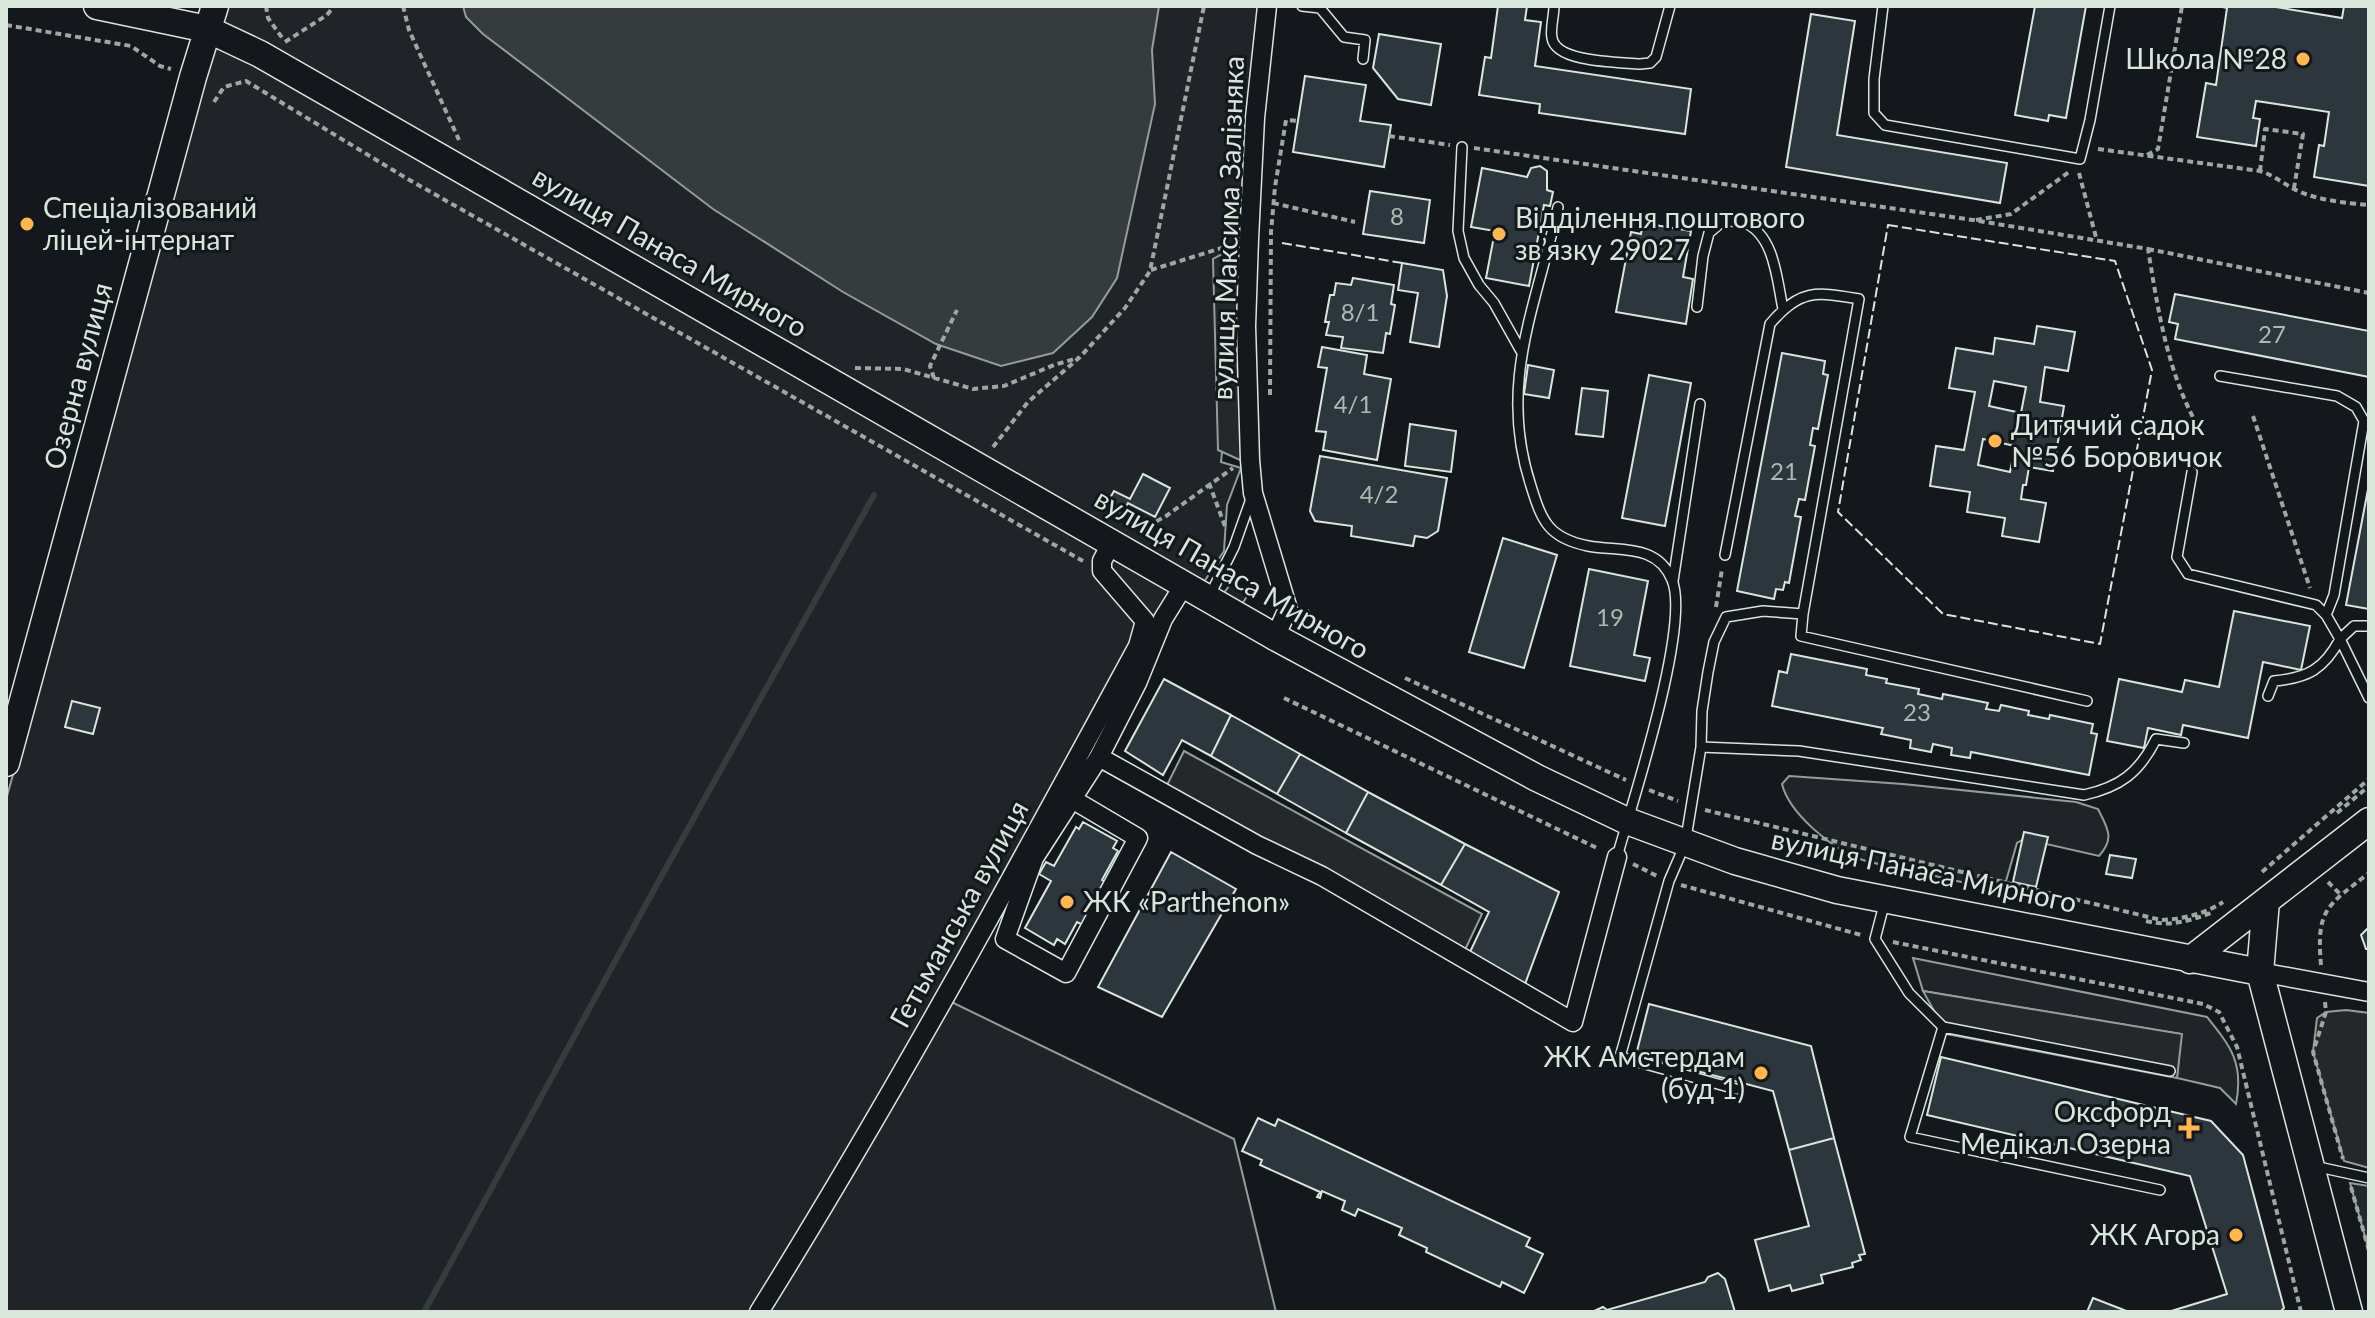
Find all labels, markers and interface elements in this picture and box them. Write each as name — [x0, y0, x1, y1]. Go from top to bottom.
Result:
place label: Школа №28 — [2125, 41, 2287, 75]
marker: Школа №28 — [2294, 50, 2312, 68]
street label: вулиця Максима Залізняка — [1204, 55, 1250, 401]
street label: вулиця Панаса Мирного — [527, 159, 814, 344]
place label: Спеціалізований ліцей-інтернат — [43, 190, 257, 256]
place label: Відділення поштового зв’язку 29027 — [1515, 200, 1805, 266]
house number: 8 — [1390, 201, 1404, 230]
marker: Спеціалізований ліцей-інтернат — [18, 215, 36, 233]
marker: Відділення поштового зв’язку 29027 — [1490, 225, 1508, 243]
street label: Озерна вулиця — [36, 279, 118, 473]
house number: 8/1 — [1341, 297, 1379, 326]
house number: 27 — [2258, 319, 2286, 348]
house number: 4/1 — [1334, 389, 1372, 418]
place label: Дитячий садок №56 Боровичок — [2011, 407, 2223, 473]
marker: Дитячий садок №56 Боровичок — [1986, 432, 2004, 450]
house number: 21 — [1770, 456, 1798, 485]
house number: 4/2 — [1360, 479, 1398, 508]
street label: вулиця Панаса Мирного — [1089, 481, 1376, 666]
house number: 19 — [1596, 602, 1624, 631]
house number: 23 — [1903, 697, 1931, 726]
street label: Гетьманська вулиця — [882, 794, 1035, 1033]
street label: вулиця Панаса Мирного — [1768, 821, 2080, 919]
place label: ЖК «Parthenon» — [1083, 884, 1290, 918]
marker: ЖК «Parthenon» — [1058, 893, 1076, 911]
place label: ЖК Амстердам (буд 1) — [1544, 1039, 1745, 1105]
marker: ЖК Амстердам (буд 1) — [1752, 1064, 1770, 1082]
place label: Оксфорд Медікал Озерна — [1960, 1094, 2171, 1160]
marker: Оксфорд Медікал Озерна — [2178, 1117, 2200, 1139]
place label: ЖК Агора — [2090, 1217, 2220, 1251]
marker: ЖК Агора — [2227, 1226, 2245, 1244]

